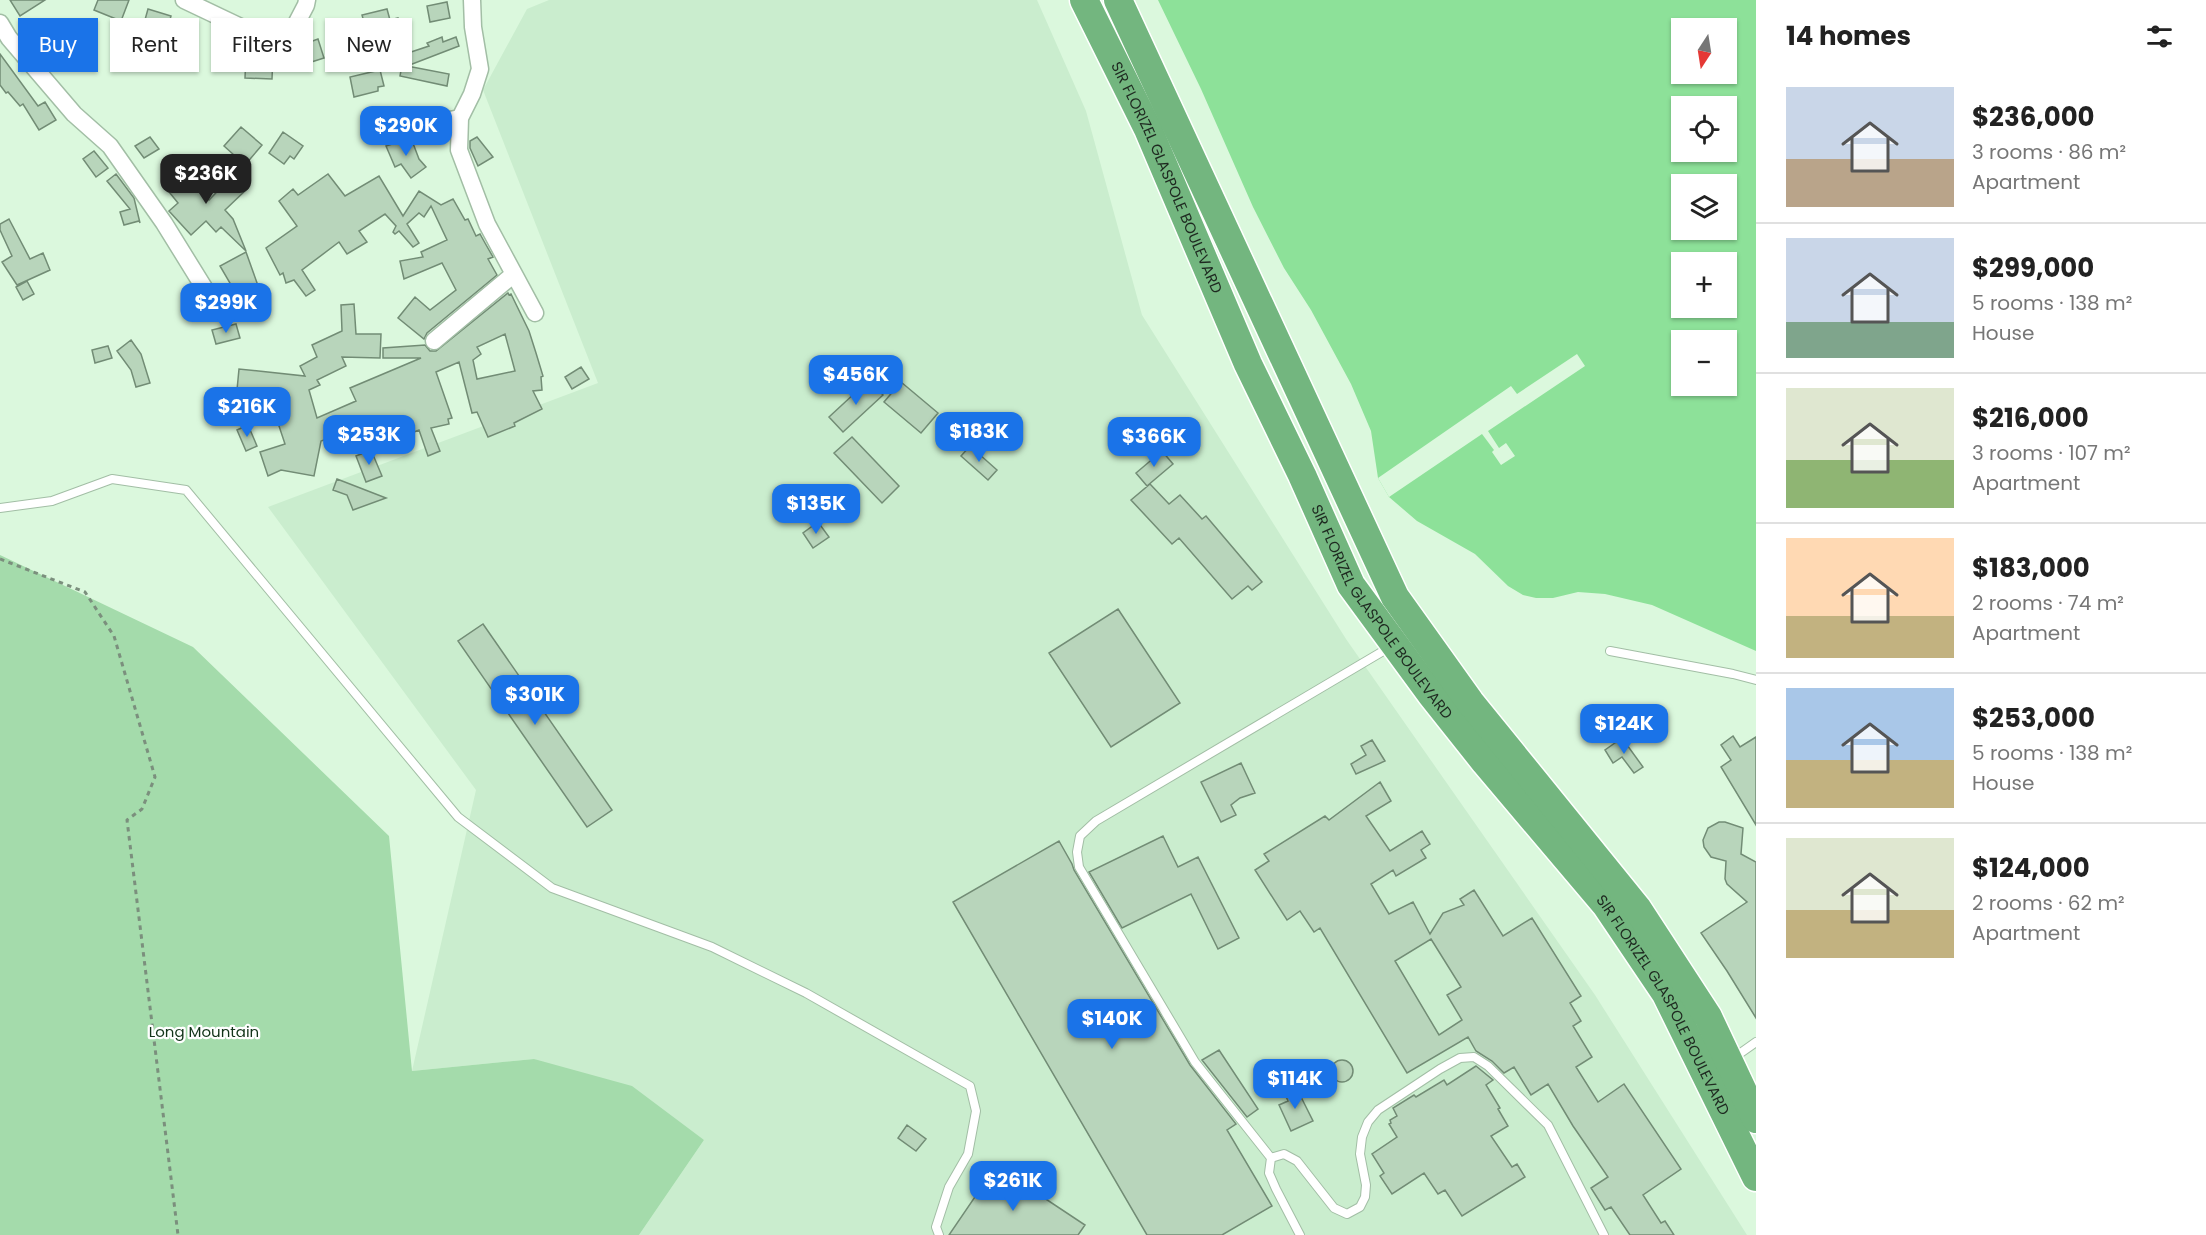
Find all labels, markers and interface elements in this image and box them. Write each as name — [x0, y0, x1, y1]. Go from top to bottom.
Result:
chip: Buy — [18, 18, 98, 72]
chip: Rent — [110, 18, 199, 72]
chip: Filters — [211, 18, 313, 72]
chip: New — [325, 18, 412, 72]
north arrow — [1671, 18, 1737, 84]
map controls — [1671, 18, 1737, 396]
text: 14 homes — [1786, 18, 1911, 54]
icon: filters — [2143, 20, 2176, 53]
street label: SIR FLORIZEL GLASPOLE BOULEVARD — [1106, 58, 1228, 297]
button: locate — [1671, 96, 1737, 162]
text: $236,000 — [1972, 99, 2095, 135]
pin: $290K — [364, 106, 448, 157]
text: $290K — [374, 111, 438, 139]
icon: home — [1834, 111, 1906, 183]
text: 3 rooms · 86 m² — [1972, 138, 2126, 166]
pin: $236K — [164, 154, 248, 205]
text: $236K — [174, 159, 238, 187]
text: Apartment — [1972, 168, 2080, 196]
button: layers — [1671, 174, 1737, 240]
text: $299,000 — [1972, 250, 2094, 286]
button: + — [1671, 252, 1737, 318]
icon: home — [1834, 262, 1906, 334]
pin: $299K — [184, 283, 268, 334]
text: $299K — [194, 288, 258, 316]
text: 5 rooms · 138 m² — [1972, 289, 2132, 317]
text: House — [1972, 319, 2034, 347]
button: − — [1671, 330, 1737, 396]
pin: $456K — [814, 355, 898, 406]
text: $456K — [823, 360, 889, 388]
pin: $216K — [205, 387, 289, 438]
text: $216K — [218, 392, 276, 420]
text: $216,000 — [1972, 400, 2089, 436]
pin: $183K — [937, 412, 1021, 463]
icon: home — [1834, 412, 1906, 484]
pin: $253K — [327, 415, 411, 466]
text: $183K — [949, 417, 1009, 445]
pin: $366K — [1112, 417, 1196, 468]
text: $253K — [337, 420, 401, 448]
text: $366K — [1122, 422, 1186, 450]
text: 3 rooms · 107 m² — [1972, 439, 2131, 467]
text: Apartment — [1972, 469, 2080, 497]
pin: $135K — [774, 484, 858, 535]
text: $135K — [786, 489, 846, 517]
street label: SIR FLORIZEL GLASPOLE BOULEVARD — [1306, 501, 1458, 723]
text: $183,000 — [1972, 550, 2090, 586]
icon: home — [1834, 562, 1906, 634]
text: 2 rooms · 74 m² — [1972, 589, 2124, 617]
text: Apartment — [1972, 619, 2080, 647]
pin: $301K — [493, 675, 577, 726]
text: $301K — [505, 680, 565, 708]
text: $253,000 — [1972, 700, 2095, 736]
pin: $124K — [1582, 704, 1666, 755]
text: $124K — [1594, 709, 1654, 737]
icon: home — [1834, 712, 1906, 784]
text: 5 rooms · 138 m² — [1972, 739, 2132, 767]
text: House — [1972, 769, 2034, 797]
text: $124,000 — [1972, 850, 2090, 886]
icon: home — [1834, 862, 1906, 934]
text: 2 rooms · 62 m² — [1972, 889, 2125, 917]
street label: SIR FLORIZEL GLASPOLE BOULEVARD — [1592, 890, 1735, 1119]
text: Apartment — [1972, 919, 2080, 947]
pin: $140K — [1070, 999, 1154, 1050]
text: $140K — [1081, 1004, 1143, 1032]
park label: Long Mountain — [149, 1021, 259, 1042]
pin: $114K — [1253, 1059, 1337, 1110]
text: $114K — [1267, 1064, 1323, 1092]
pin: $261K — [971, 1161, 1055, 1212]
text: $261K — [984, 1166, 1042, 1194]

